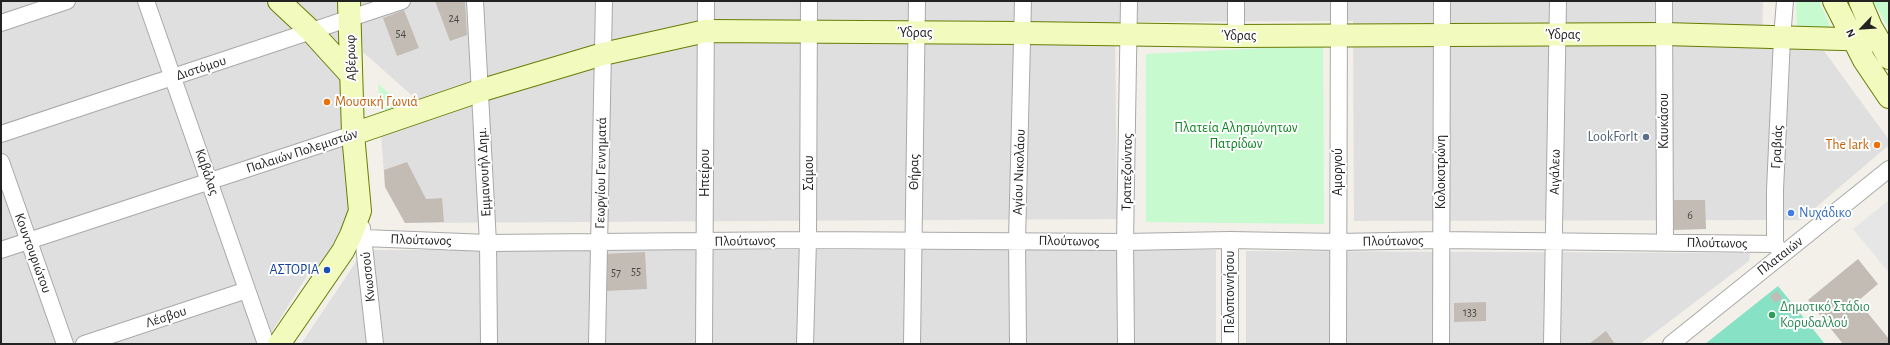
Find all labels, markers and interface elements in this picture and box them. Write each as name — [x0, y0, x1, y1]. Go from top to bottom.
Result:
north arrow — [1842, 8, 1882, 48]
house number: 24 — [448, 11, 460, 25]
street label: Ύδρας — [898, 25, 932, 41]
house number: 54 — [396, 26, 406, 40]
street label: Ύδρας — [1546, 27, 1580, 43]
text: N — [1844, 27, 1857, 39]
street label: Ύδρας — [1222, 28, 1256, 44]
street label: Αβέρωφ — [342, 35, 360, 81]
street label: Διστόμου — [174, 52, 228, 84]
street label: Καυκάσου — [1656, 93, 1672, 149]
place label: Μουσική Γωνιά — [335, 94, 418, 110]
marker: Μουσική Γωνιά — [322, 97, 332, 107]
street label: Γεωργίου Γεννηματά — [592, 117, 610, 229]
park label: Πλατεία Αλησμόνητων Πατρίδων — [1174, 120, 1298, 152]
street label: Παλαιών Πολεμιστών — [244, 125, 360, 177]
street label: Γραβιάς — [1767, 125, 1787, 169]
street label: Εμμανουήλ Δημ. — [473, 127, 495, 217]
street label: Αγίου Νικολάου — [1009, 129, 1029, 215]
place label: LookForIt — [1587, 129, 1638, 145]
marker: LookForIt — [1641, 132, 1651, 142]
street label: Τραπεζούντος — [1118, 133, 1136, 211]
street label: Κολοκοτρώνη — [1433, 135, 1449, 209]
place label: The lark — [1826, 137, 1869, 153]
marker: The lark — [1872, 140, 1882, 150]
street label: Καβάλας — [191, 147, 223, 197]
street label: Αμοργού — [1330, 148, 1346, 196]
street label: Ηπείρου — [697, 149, 713, 197]
street label: Αιγάλεω — [1546, 149, 1564, 195]
street label: Θήρας — [905, 154, 923, 190]
street label: Σάμου — [801, 155, 817, 191]
place label: Νυχάδικο — [1799, 205, 1851, 221]
house number: 6 — [1687, 208, 1693, 222]
marker: Νυχάδικο — [1786, 208, 1796, 218]
street label: Κουντουριώτου — [11, 211, 55, 295]
street label: Πλούτωνος — [390, 231, 452, 249]
street label: Πλούτωνος — [714, 232, 776, 250]
street label: Πλούτωνος — [1038, 232, 1100, 250]
street label: Πλούτωνος — [1362, 232, 1424, 250]
street label: Πλαταιών — [1754, 233, 1806, 279]
street label: Πλούτωνος — [1686, 234, 1748, 252]
street label: Κνωσσού — [357, 251, 379, 303]
street label: Πελοποννήσου — [1222, 251, 1238, 333]
place label: ΑΣΤΟΡΙΑ — [270, 262, 319, 278]
house number: 55 — [631, 264, 641, 278]
marker: ΑΣΤΟΡΙΑ — [322, 265, 332, 275]
house number: 57 — [611, 265, 621, 279]
place label: Δημοτικό Στάδιο Κορυδαλλού — [1780, 299, 1870, 332]
street label: Λέσβου — [143, 302, 189, 332]
house number: 133 — [1463, 305, 1477, 319]
marker: Δημοτικό Στάδιο Κορυδαλλού — [1767, 310, 1777, 320]

